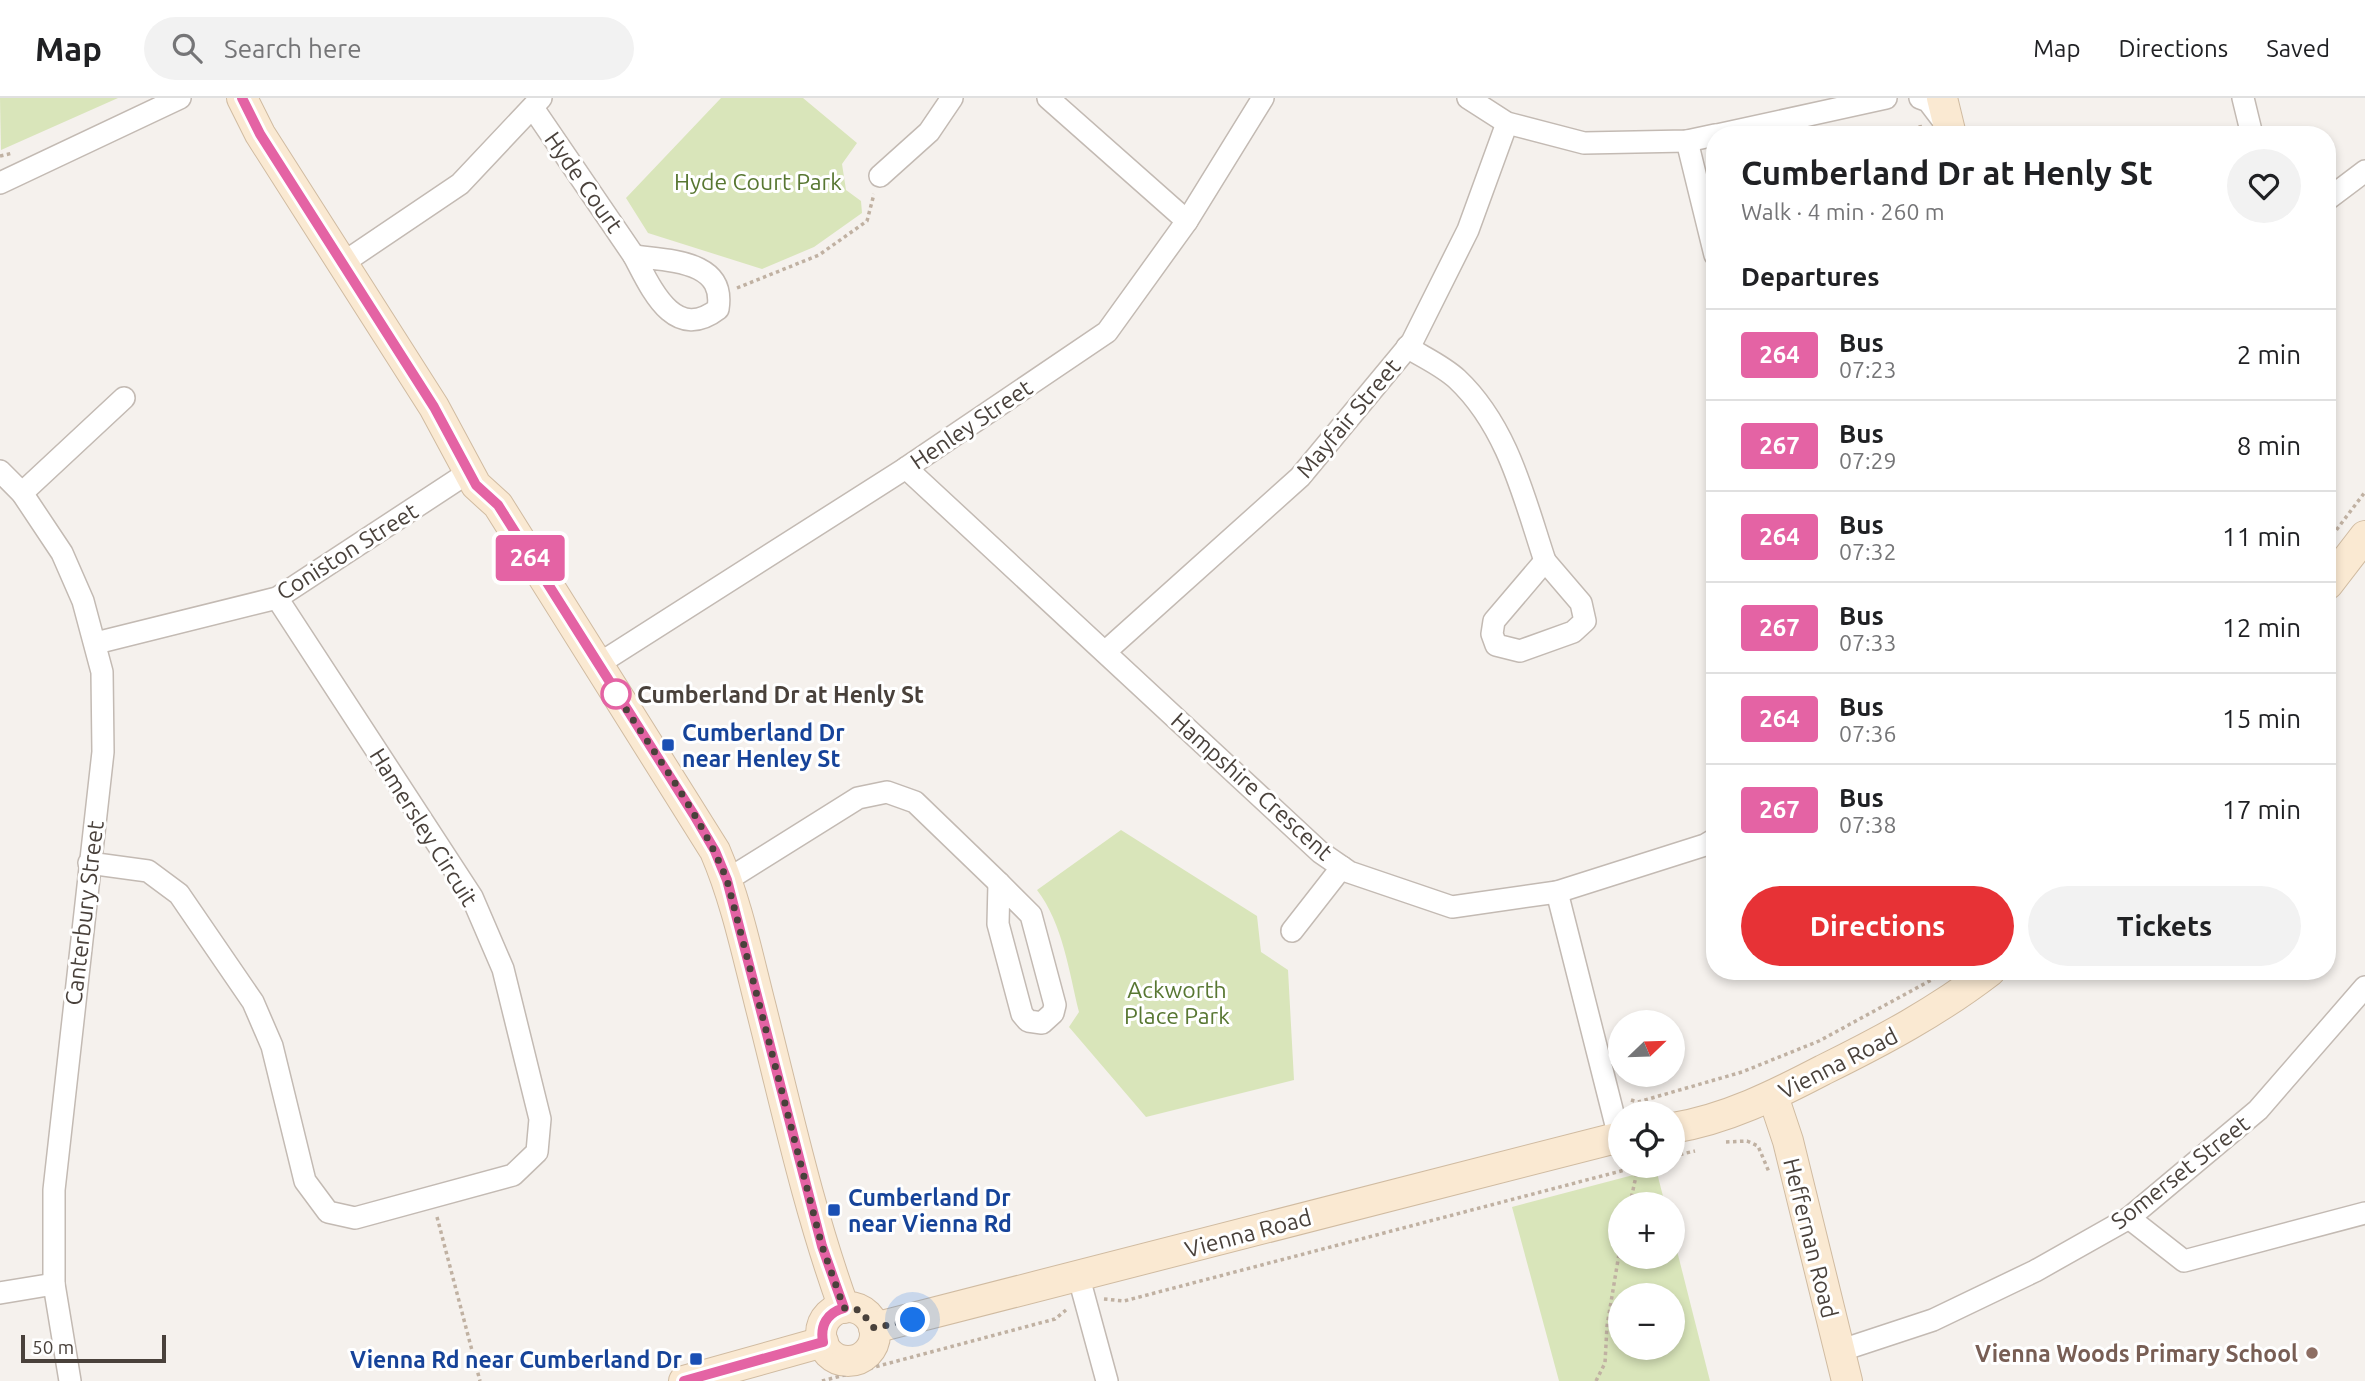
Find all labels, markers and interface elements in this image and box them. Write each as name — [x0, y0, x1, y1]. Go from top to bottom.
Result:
search box — [144, 17, 634, 80]
icon: search — [168, 29, 206, 67]
text: Map — [35, 30, 102, 67]
text: Search here — [224, 34, 362, 63]
text: Map — [2033, 35, 2080, 62]
text: Directions — [2118, 35, 2228, 62]
text: Saved — [2266, 35, 2330, 62]
street label: Hyde Court — [540, 127, 628, 237]
button: heart — [2227, 149, 2301, 223]
text: Cumberland Dr at Henly St — [1741, 154, 2153, 191]
park label: Hyde Court Park — [674, 169, 842, 194]
text: Walk · 4 min · 260 m — [1741, 199, 1945, 224]
text: Departures — [1741, 262, 1879, 291]
text: Bus — [1839, 328, 1884, 357]
text: 2 min — [2237, 340, 2301, 369]
text: 264 — [1759, 341, 1800, 368]
street label: Mayfair Street — [1291, 354, 1405, 482]
text: 07:23 — [1839, 357, 1897, 382]
street label: Henley Street — [905, 374, 1037, 474]
text: Bus — [1839, 419, 1884, 448]
text: 8 min — [2237, 431, 2301, 460]
text: 267 — [1759, 432, 1800, 459]
text: 07:29 — [1839, 448, 1897, 473]
street label: Coniston Street — [272, 498, 422, 604]
text: Bus — [1839, 510, 1884, 539]
text: 11 min — [2222, 522, 2301, 551]
text: 264 — [1759, 523, 1800, 550]
line badge: 264 — [490, 535, 570, 581]
text: 07:32 — [1839, 539, 1897, 564]
text: 264 — [510, 544, 550, 571]
text: Bus — [1839, 601, 1884, 630]
text: 12 min — [2222, 613, 2301, 642]
text: 267 — [1759, 614, 1800, 641]
text: 07:33 — [1839, 630, 1897, 655]
marker: Cumberland Dr at Henly St — [601, 679, 631, 709]
place label: Cumberland Dr at Henly St — [637, 682, 924, 707]
text: Bus — [1839, 692, 1884, 721]
text: 15 min — [2222, 704, 2301, 733]
text: 264 — [1759, 705, 1800, 732]
street label: Hampshire Crescent — [1167, 707, 1337, 865]
place label: Cumberland Dr near Henley St — [682, 720, 845, 771]
text: 07:36 — [1839, 721, 1897, 746]
marker: Cumberland Dr near Henley St — [660, 737, 676, 753]
street label: Hamersley Circuit — [365, 744, 483, 910]
text: Bus — [1839, 783, 1884, 812]
text: 17 min — [2222, 795, 2301, 824]
text: 267 — [1759, 796, 1800, 823]
text: 07:38 — [1839, 812, 1897, 837]
street label: Canterbury Street — [60, 819, 108, 1007]
button: Directions — [1741, 886, 2014, 966]
button: Tickets — [2028, 886, 2301, 966]
park label: Ackworth Place Park — [1124, 977, 1230, 1028]
north arrow — [1608, 1010, 1685, 1087]
map controls — [1608, 1010, 1685, 1360]
street label: Vienna Road — [1774, 1022, 1902, 1104]
button: locate — [1608, 1101, 1685, 1178]
street label: Somerset Street — [2106, 1110, 2254, 1234]
street label: Heffernan Road — [1779, 1155, 1843, 1321]
place label: Cumberland Dr near Vienna Rd — [848, 1185, 1012, 1236]
button: + — [1608, 1192, 1685, 1269]
marker: Cumberland Dr near Vienna Rd — [826, 1202, 842, 1218]
street label: Vienna Road — [1182, 1204, 1314, 1262]
button: − — [1608, 1283, 1685, 1360]
your location — [895, 1302, 930, 1337]
scale bar — [21, 1332, 166, 1364]
text: 50 m — [32, 1336, 74, 1358]
place label: Vienna Woods Primary School — [1975, 1341, 2298, 1366]
marker: Vienna Woods Primary School — [2304, 1345, 2320, 1361]
place label: Vienna Rd near Cumberland Dr — [350, 1347, 683, 1372]
marker: Vienna Rd near Cumberland Dr — [688, 1351, 704, 1367]

